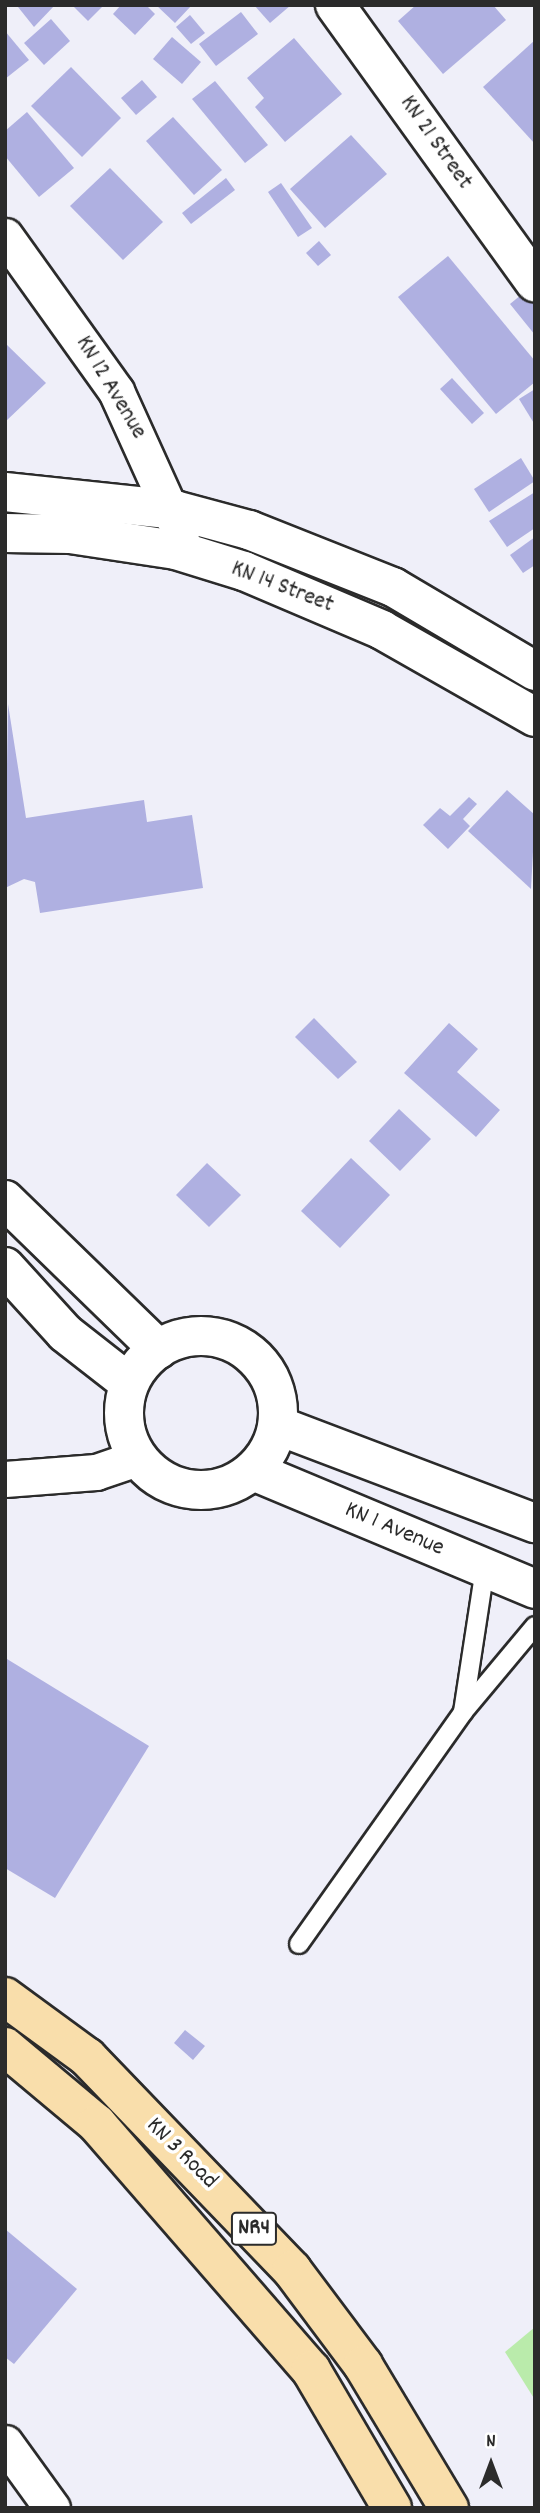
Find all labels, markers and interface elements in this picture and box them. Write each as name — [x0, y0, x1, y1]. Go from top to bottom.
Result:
street label: KN 21 Street — [392, 91, 478, 195]
street label: KN 12 Avenue — [68, 331, 152, 445]
street label: KN 14 Street — [227, 555, 337, 621]
street label: KN 1 Avenue — [340, 1496, 448, 1564]
street label: KN 3 Road — [139, 2112, 223, 2196]
road number: NR4 — [230, 2210, 278, 2248]
north arrow — [456, 2429, 526, 2499]
text: N — [486, 2429, 496, 2456]

